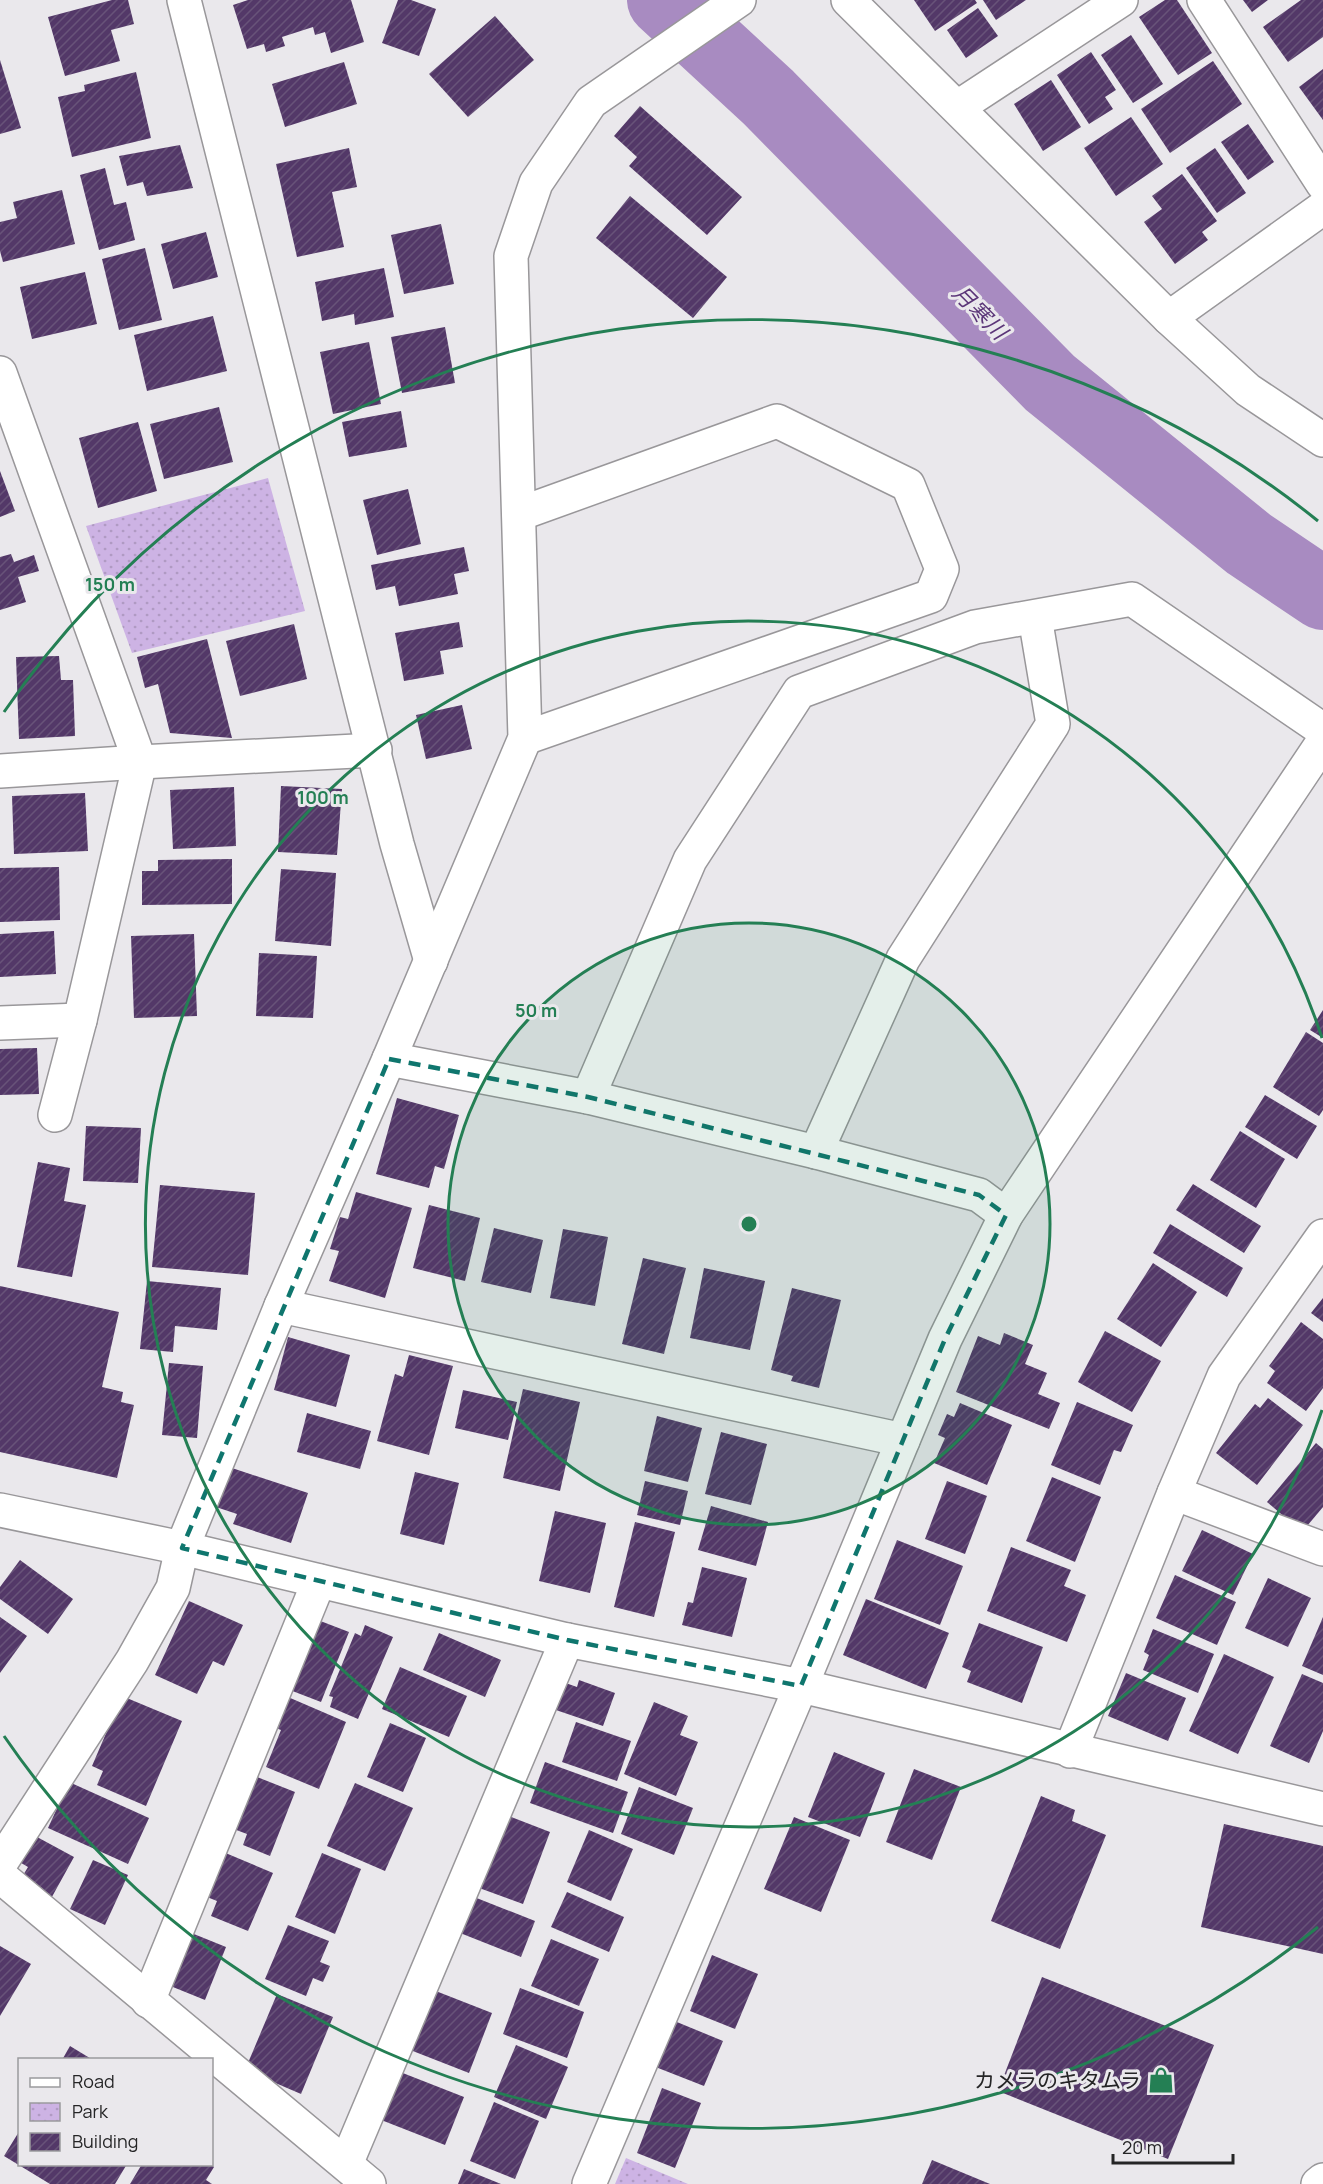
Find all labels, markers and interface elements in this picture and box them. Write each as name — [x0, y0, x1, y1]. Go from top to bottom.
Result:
water label: 月寒川 — [946, 278, 1015, 347]
text: 150 m — [85, 572, 135, 596]
text: 100 m — [297, 785, 349, 809]
text: 50 m — [515, 998, 557, 1022]
centre of rings — [739, 1214, 759, 1234]
legend — [18, 2058, 213, 2166]
shop icon: カメラのキタムラ — [1146, 2065, 1176, 2095]
place label: カメラのキタムラ — [974, 2066, 1141, 2094]
text: Road — [72, 2069, 115, 2093]
text: Park — [72, 2099, 109, 2123]
scale bar — [1113, 2127, 1233, 2165]
text: Building — [72, 2129, 138, 2153]
text: 20 m — [1122, 2135, 1162, 2159]

